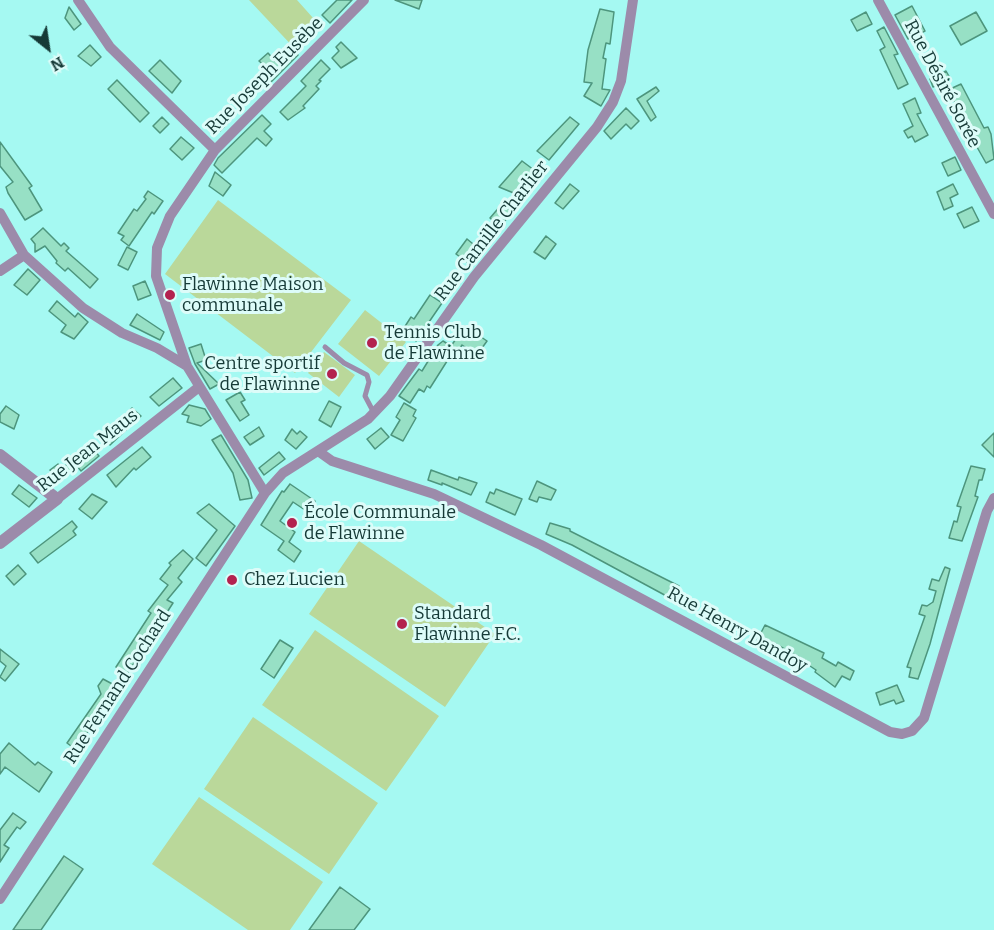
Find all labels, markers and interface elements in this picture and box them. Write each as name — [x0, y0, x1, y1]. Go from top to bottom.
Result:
street label: Rue Joseph Eusèbe — [202, 13, 328, 139]
street label: Rue Désiré Sorée — [899, 16, 985, 152]
north arrow — [18, 18, 78, 78]
text: N — [47, 53, 67, 75]
street label: Rue Camille Charlier — [431, 157, 553, 305]
place label: Flawinne Maison communale — [182, 274, 323, 316]
marker: Flawinne Maison communale — [163, 288, 177, 302]
place label: Tennis Club de Flawinne — [384, 322, 485, 364]
marker: Tennis Club de Flawinne — [365, 336, 379, 350]
place label: Centre sportif de Flawinne — [204, 353, 320, 395]
marker: Centre sportif de Flawinne — [325, 367, 339, 381]
street label: Rue Jean Maus — [33, 405, 143, 497]
place label: École Communale de Flawinne — [304, 502, 456, 544]
marker: École Communale de Flawinne — [285, 516, 299, 530]
place label: Chez Lucien — [244, 569, 345, 591]
marker: Chez Lucien — [225, 573, 239, 587]
street label: Rue Henry Dandoy — [663, 583, 811, 677]
place label: Standard Flawinne F.C. — [414, 603, 520, 646]
street label: Rue Fernand Cochard — [60, 606, 176, 768]
marker: Standard Flawinne F.C. — [395, 617, 409, 631]

